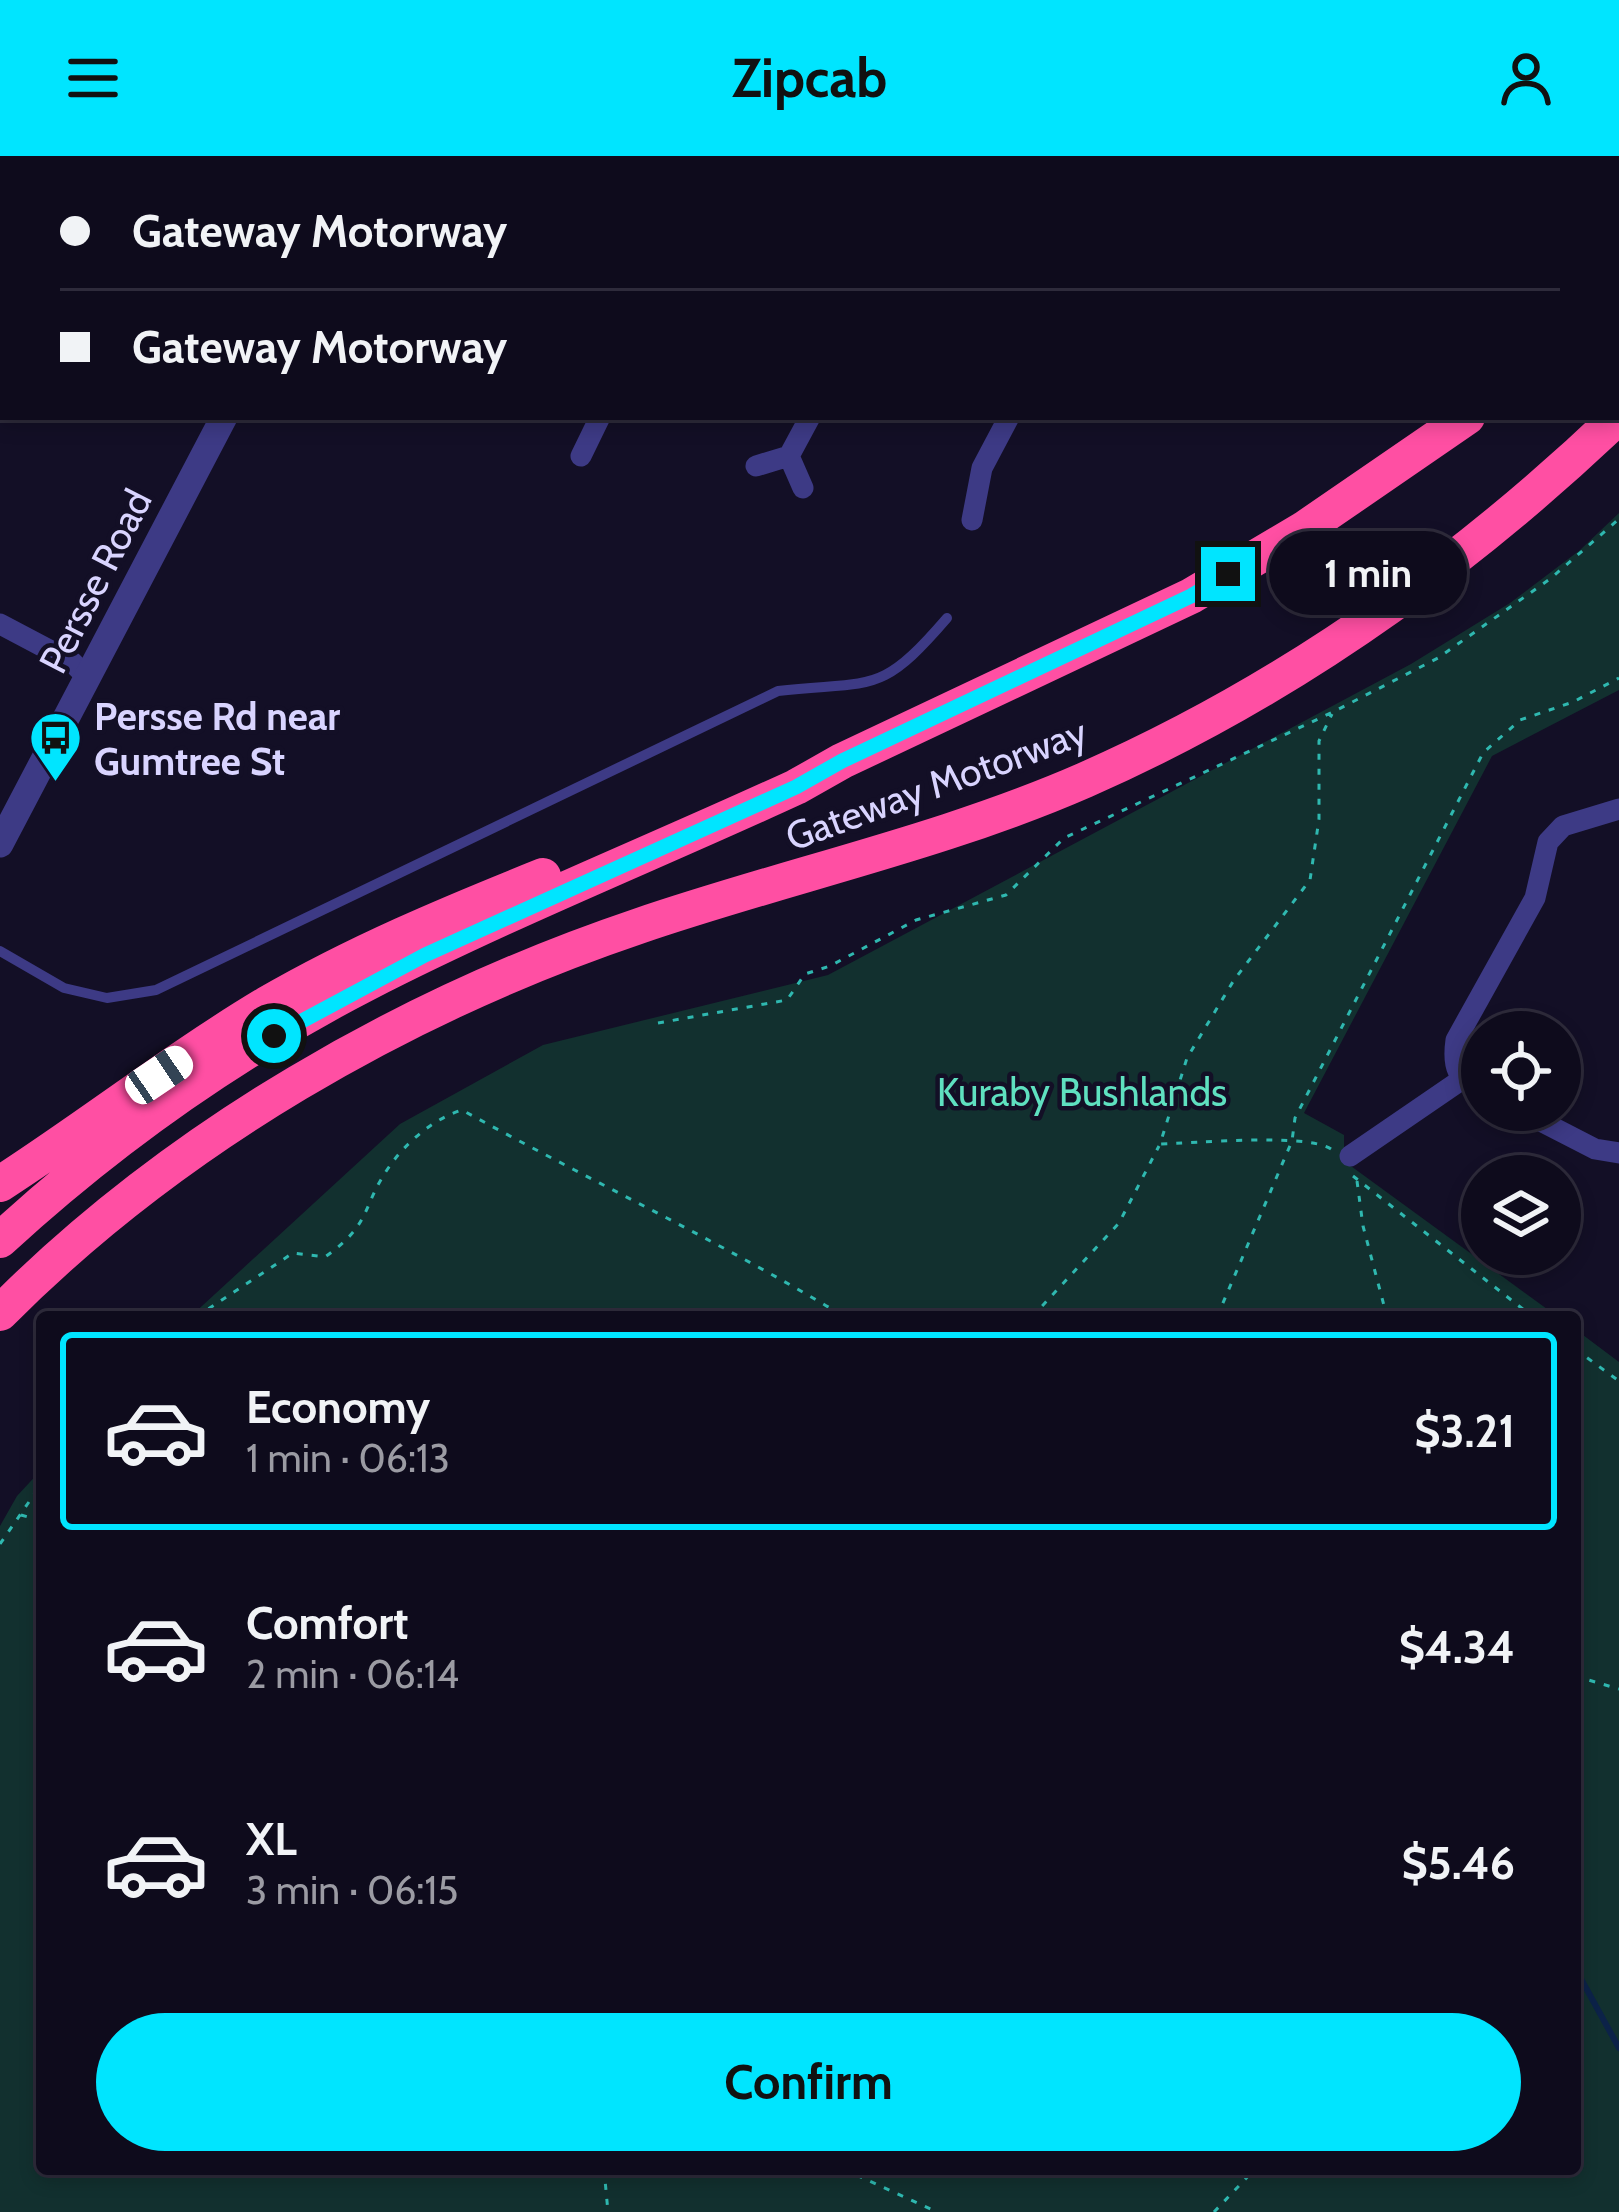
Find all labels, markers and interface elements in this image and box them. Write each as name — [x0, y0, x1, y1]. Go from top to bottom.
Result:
icon: menu — [60, 45, 126, 111]
text: Zipcab — [732, 45, 887, 111]
icon: person — [1493, 45, 1559, 111]
text: Gateway Motorway — [132, 204, 507, 258]
text: Gateway Motorway — [132, 320, 507, 374]
street label: Persse Road — [28, 481, 162, 681]
callout: 1 min — [1270, 532, 1468, 616]
route end — [1201, 547, 1255, 601]
text: 1 min — [1324, 549, 1412, 597]
place label: Persse Rd near Gumtree St — [94, 692, 340, 785]
street label: Gateway Motorway — [779, 707, 1093, 861]
bus stop icon: Persse Rd near Gumtree St — [27, 710, 83, 784]
route start — [247, 1009, 301, 1063]
map controls — [1461, 1011, 1581, 1275]
button: locate — [1461, 1011, 1581, 1131]
car — [119, 1040, 199, 1110]
park label: Kuraby Bushlands — [937, 1068, 1227, 1116]
button: layers — [1461, 1155, 1581, 1275]
icon: car — [102, 1377, 210, 1485]
text: Economy — [246, 1380, 430, 1434]
text: $3.21 — [1414, 1404, 1515, 1458]
text: 1 min · 06:13 — [246, 1434, 450, 1482]
icon: car — [102, 1593, 210, 1701]
text: Comfort — [246, 1596, 409, 1650]
text: $4.34 — [1399, 1620, 1515, 1674]
text: 2 min · 06:14 — [246, 1650, 459, 1698]
icon: car — [102, 1809, 210, 1917]
text: XL — [246, 1812, 297, 1866]
text: $5.46 — [1402, 1836, 1515, 1890]
text: 3 min · 06:15 — [246, 1866, 458, 1914]
button: Confirm — [96, 2013, 1521, 2151]

